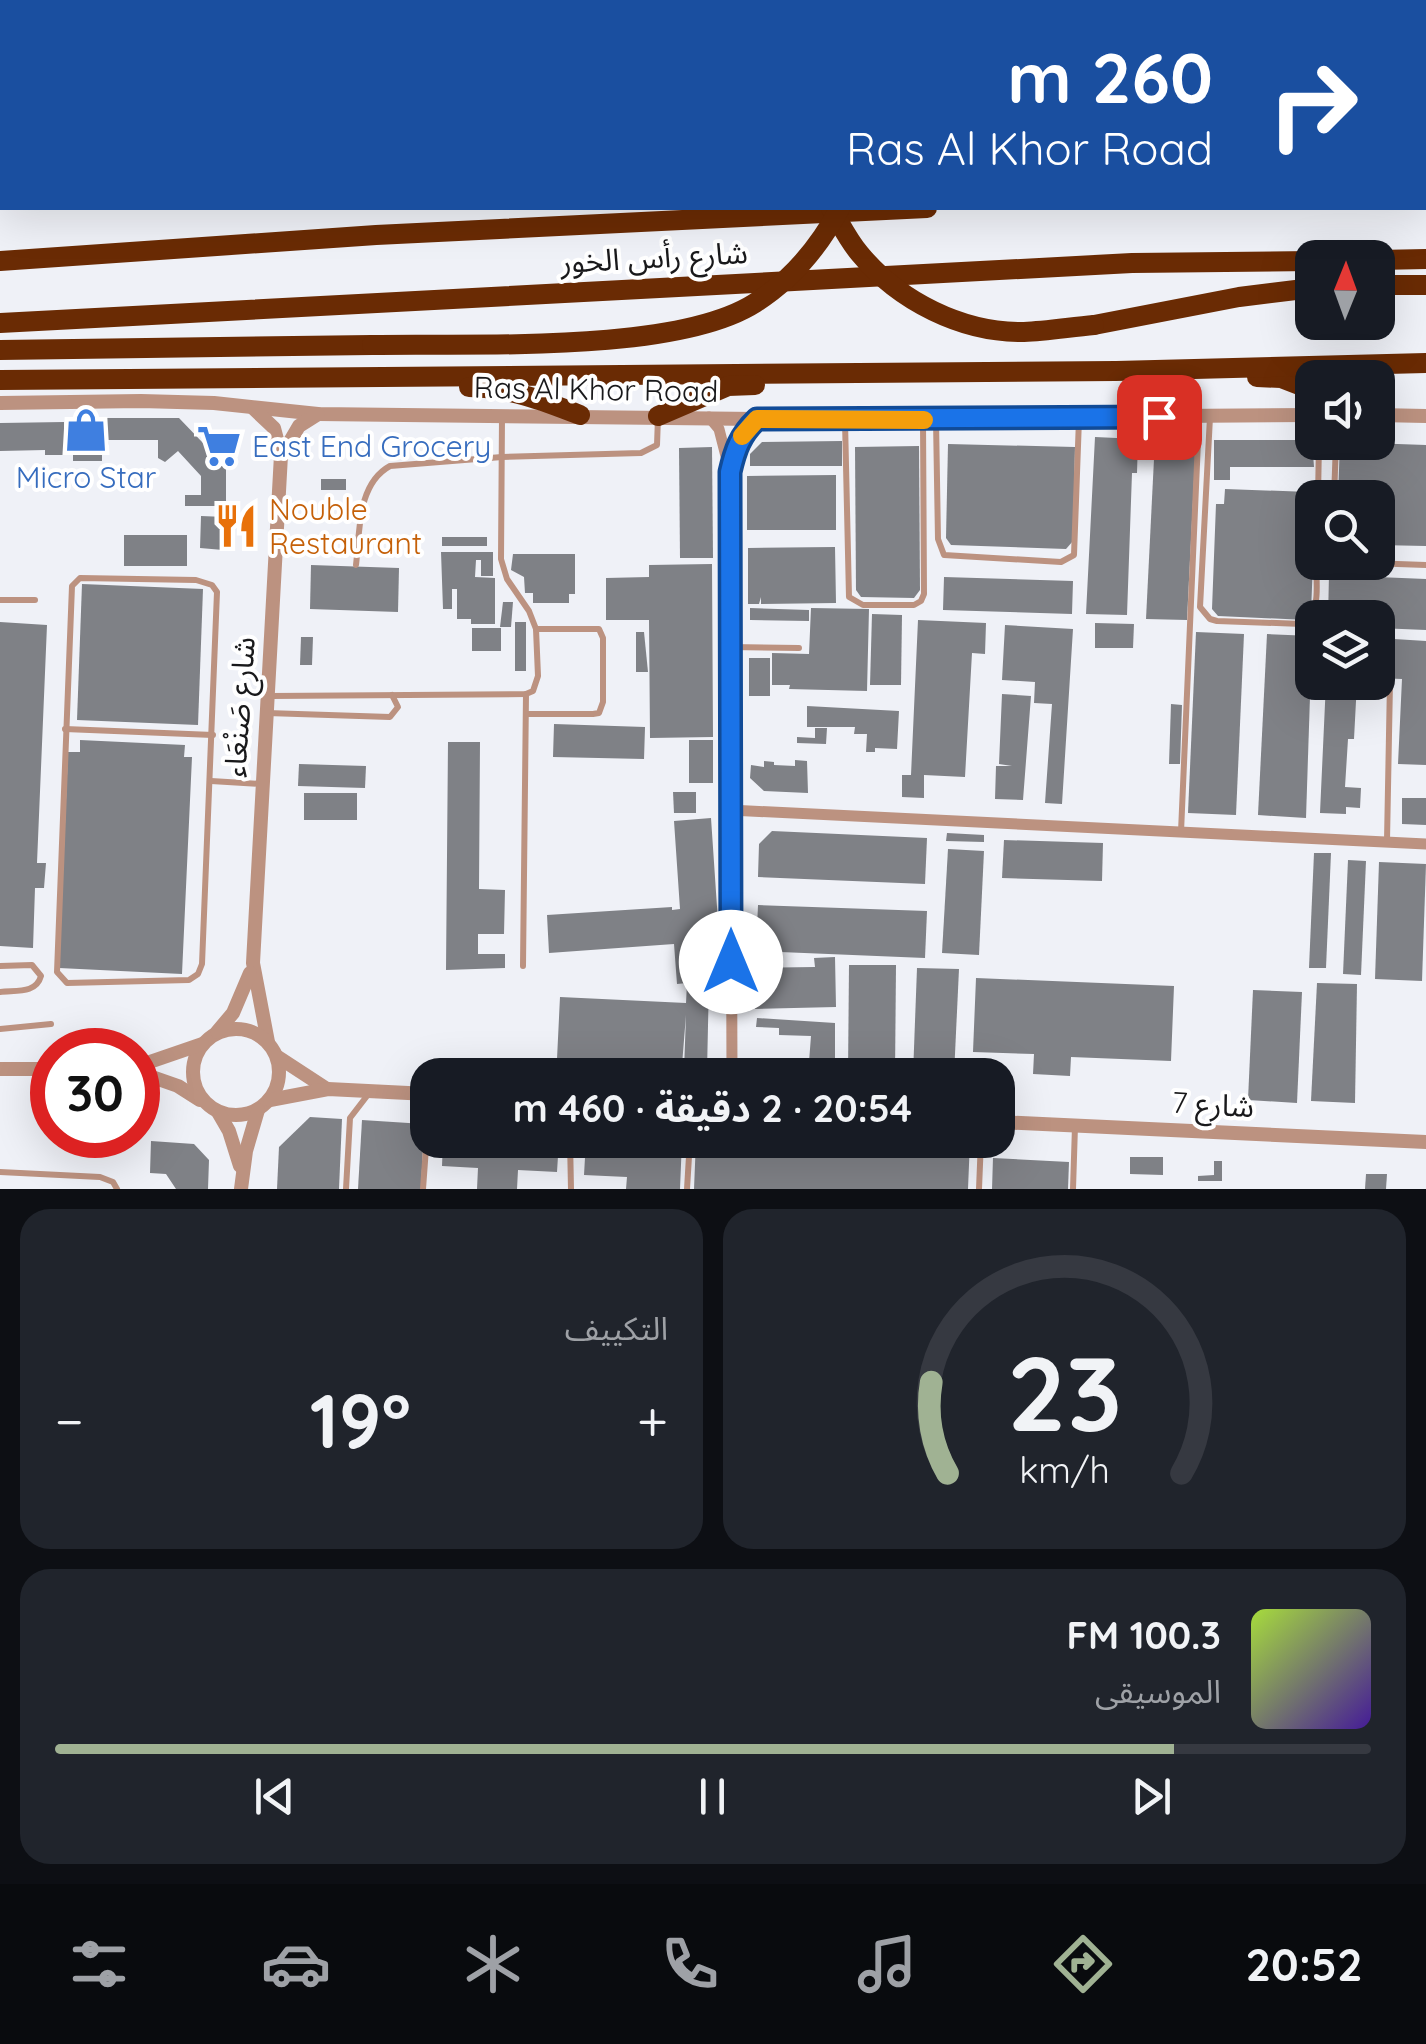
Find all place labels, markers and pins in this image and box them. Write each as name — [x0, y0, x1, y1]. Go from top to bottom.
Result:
pin — [1117, 375, 1202, 460]
shop icon: Micro Star — [62, 406, 110, 454]
supermarket icon: East End Grocery — [195, 422, 243, 470]
place label: East End Grocery — [252, 427, 491, 465]
place label: Micro Star — [16, 458, 157, 496]
place label: Nouble Restaurant — [269, 490, 422, 562]
restaurant icon: Nouble Restaurant — [212, 502, 260, 550]

